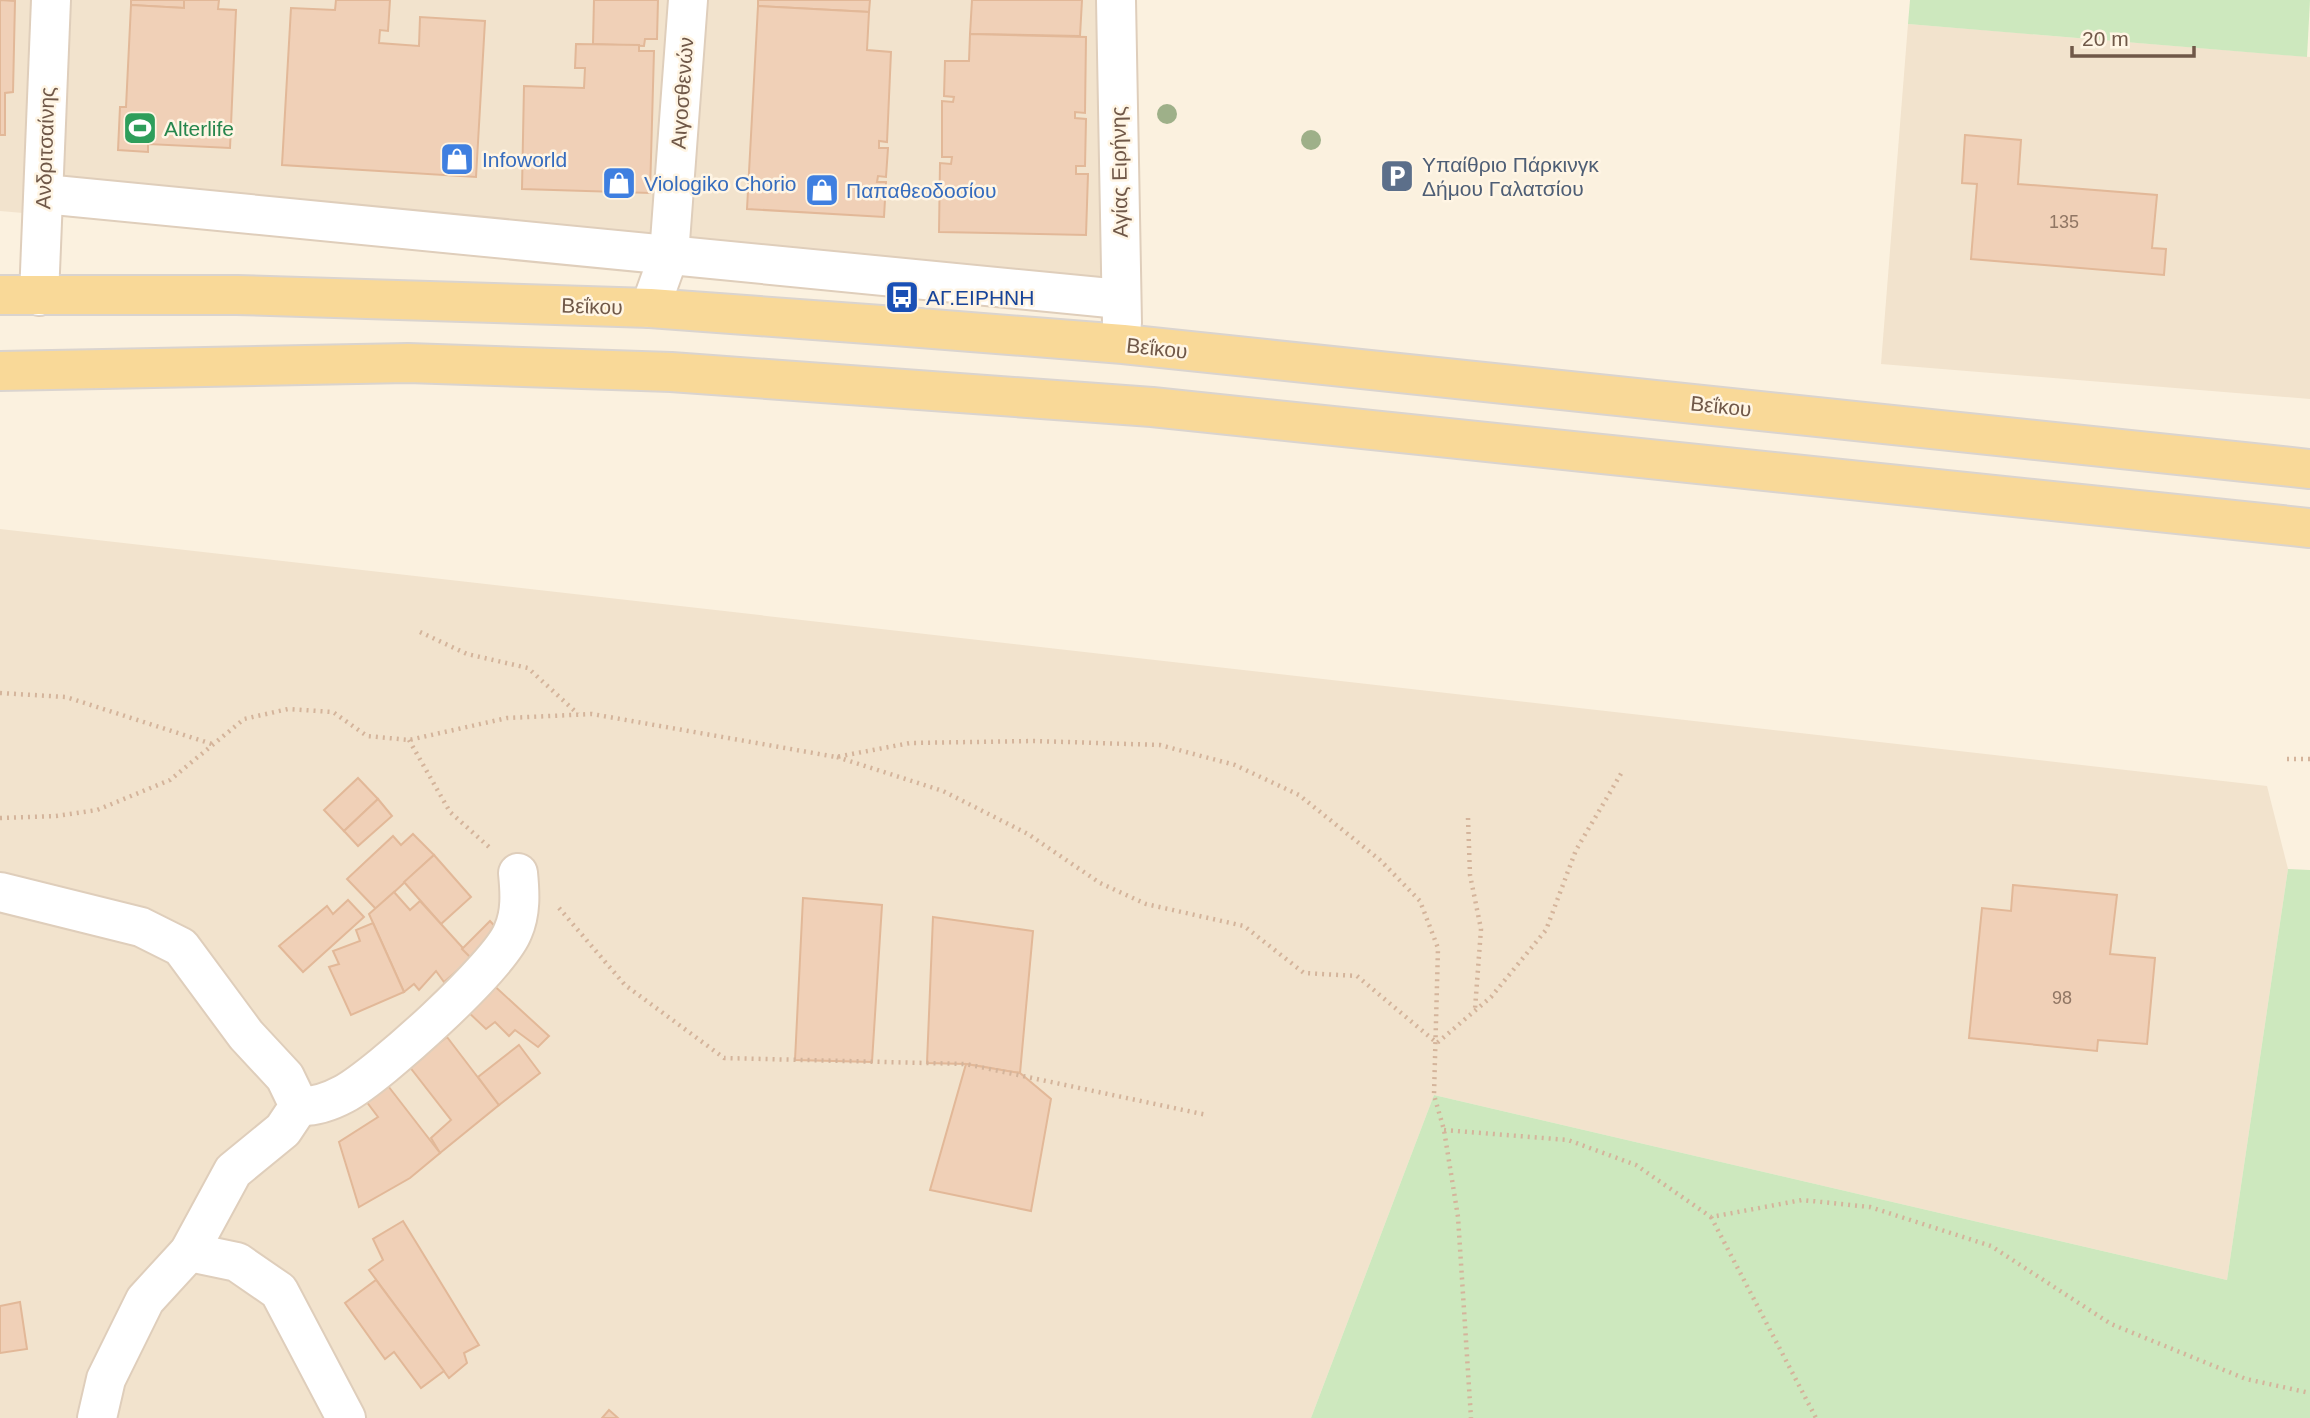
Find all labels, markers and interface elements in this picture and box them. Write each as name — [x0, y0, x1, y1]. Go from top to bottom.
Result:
scale bar — [2072, 14, 2194, 58]
text: 20 m — [2082, 27, 2129, 50]
street label: Αιγοσθενών — [667, 36, 697, 150]
street label: Ανδριτσαίνης — [31, 86, 59, 210]
street label: Αγίας Ειρήνης — [1106, 106, 1132, 238]
sports icon: Alterlife — [121, 109, 159, 147]
place label: Alterlife — [164, 117, 234, 140]
shop icon: Infoworld — [438, 140, 476, 178]
place label: Infoworld — [482, 148, 567, 171]
place label: Υπαίθριο Πάρκινγκ Δήμου Γαλατσίου — [1422, 153, 1599, 200]
parking icon: Υπαίθριο Πάρκινγκ Δήμου Γαλατσίου — [1378, 157, 1416, 195]
shop icon: Viologiko Chorio — [600, 164, 638, 202]
shop icon: Παπαθεοδοσίου — [803, 171, 841, 209]
place label: Viologiko Chorio — [644, 172, 797, 195]
place label: Παπαθεοδοσίου — [846, 179, 997, 202]
house number: 135 — [2049, 212, 2079, 232]
bus stop icon: ΑΓ.ΕΙΡΗΝΗ — [883, 278, 921, 316]
place label: ΑΓ.ΕΙΡΗΝΗ — [926, 286, 1034, 309]
street label: Βεΐκου — [561, 293, 623, 319]
street label: Βεΐκου — [1125, 333, 1189, 363]
street label: Βεΐκου — [1689, 391, 1753, 421]
house number: 98 — [2052, 988, 2072, 1008]

